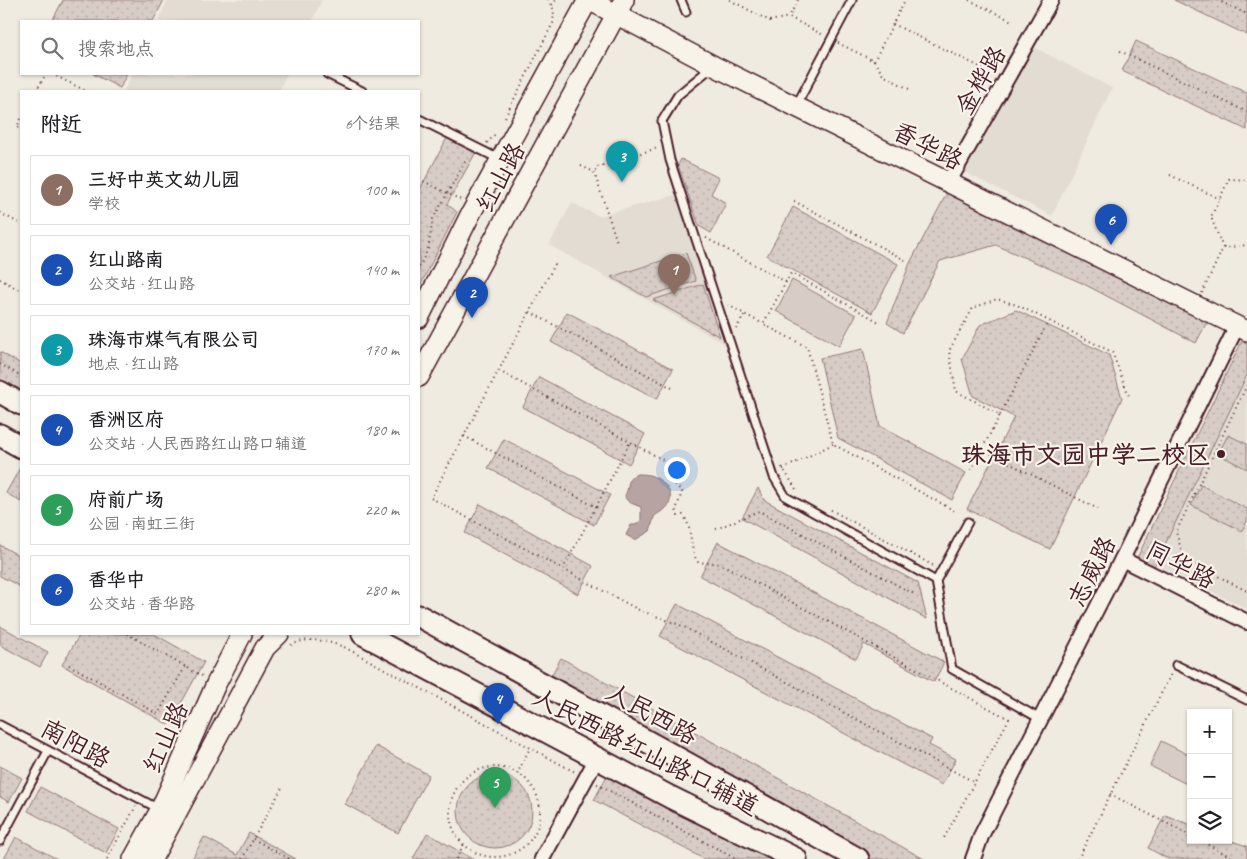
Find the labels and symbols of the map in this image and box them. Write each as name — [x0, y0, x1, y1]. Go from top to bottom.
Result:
street label: 金桦路 — [948, 40, 1013, 121]
street label: 香华路 — [887, 115, 968, 177]
street label: 红山路 — [469, 137, 533, 218]
pin: 3 — [606, 141, 638, 182]
pin: 6 — [1095, 204, 1127, 245]
pin: 1 — [658, 254, 690, 295]
pin: 2 — [456, 277, 488, 318]
place label: 珠海市文园中学二校区 — [961, 439, 1211, 471]
marker: 珠海市文园中学二校区 — [1215, 448, 1227, 460]
your location — [664, 457, 690, 483]
street label: 志威路 — [1061, 531, 1123, 612]
street label: 同华路 — [1140, 534, 1221, 596]
street label: 人民西路 — [600, 676, 703, 752]
street label: 人民西路红山路口辅道 — [527, 681, 764, 823]
pin: 4 — [482, 683, 514, 724]
street label: 红山路 — [136, 697, 196, 778]
street label: 南阳路 — [35, 712, 116, 776]
pin: 5 — [479, 767, 511, 808]

